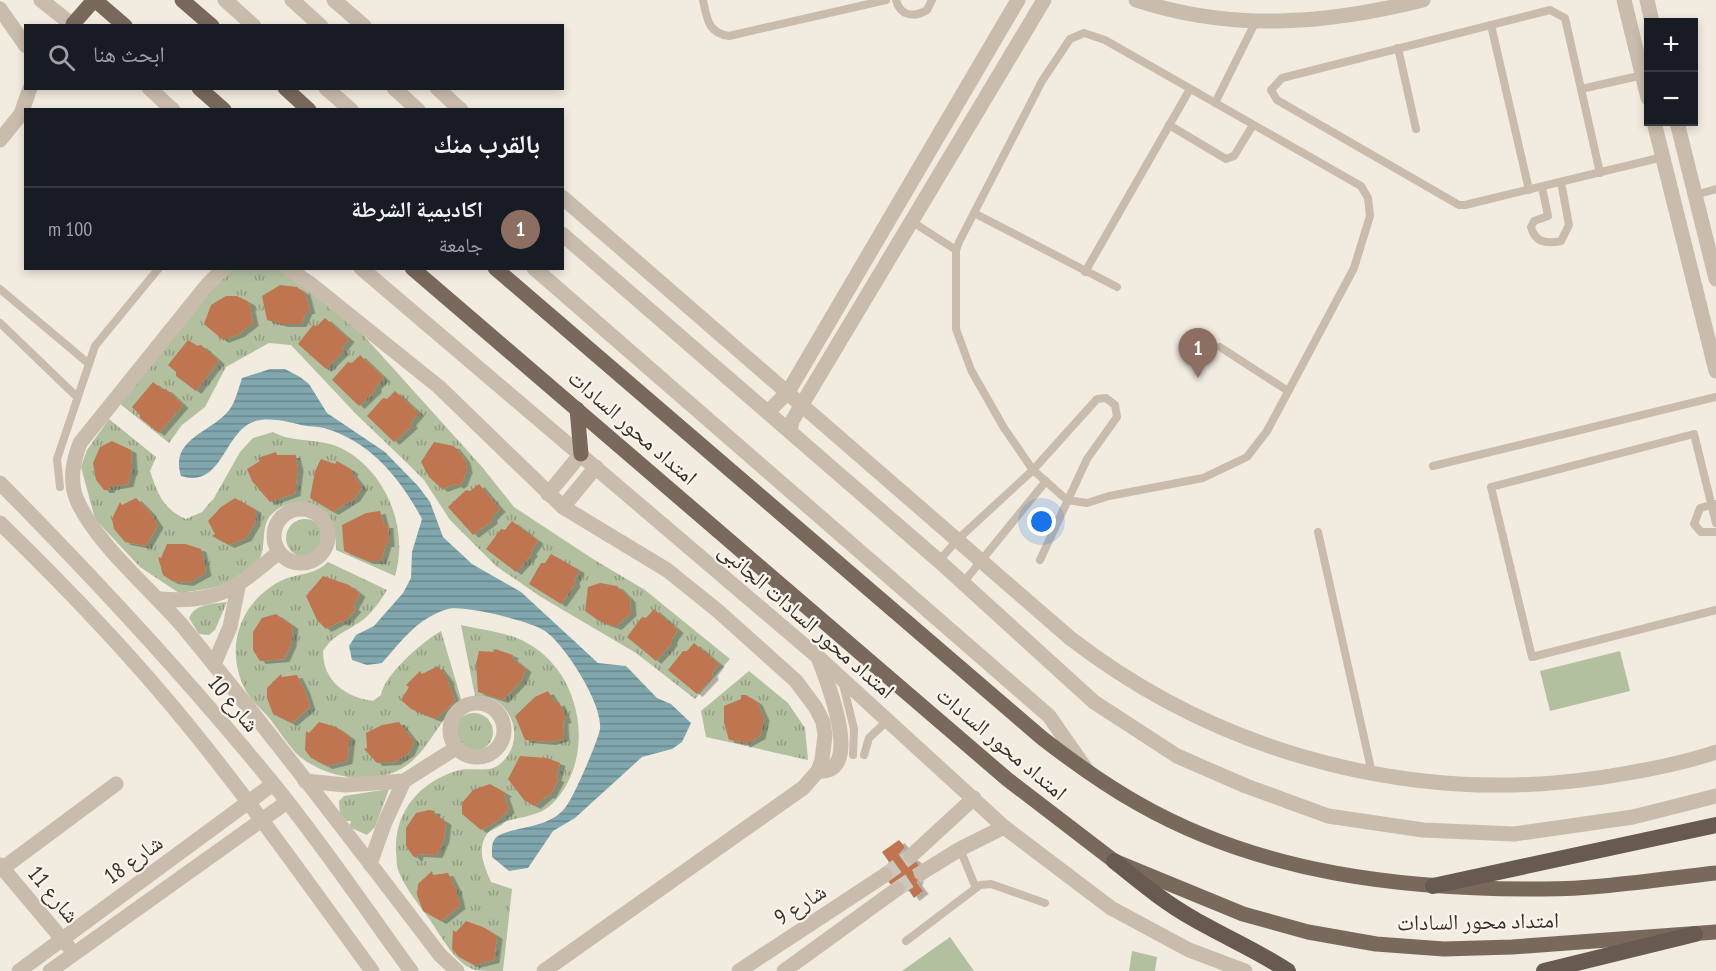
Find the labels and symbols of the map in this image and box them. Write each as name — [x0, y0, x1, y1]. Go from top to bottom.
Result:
pin: 1 — [1178, 328, 1218, 378]
street label: امتداد محور السادات — [563, 363, 703, 491]
your location — [1027, 507, 1056, 536]
street label: امتداد محور السادات الجانبى — [713, 536, 901, 704]
street label: شارع 10 — [202, 669, 266, 737]
street label: امتداد محور السادات — [931, 680, 1073, 806]
street label: شارع 18 — [98, 828, 168, 890]
street label: شارع 11 — [22, 860, 86, 928]
street label: شارع 9 — [769, 877, 831, 931]
street label: امتداد محور السادات — [1397, 906, 1559, 936]

